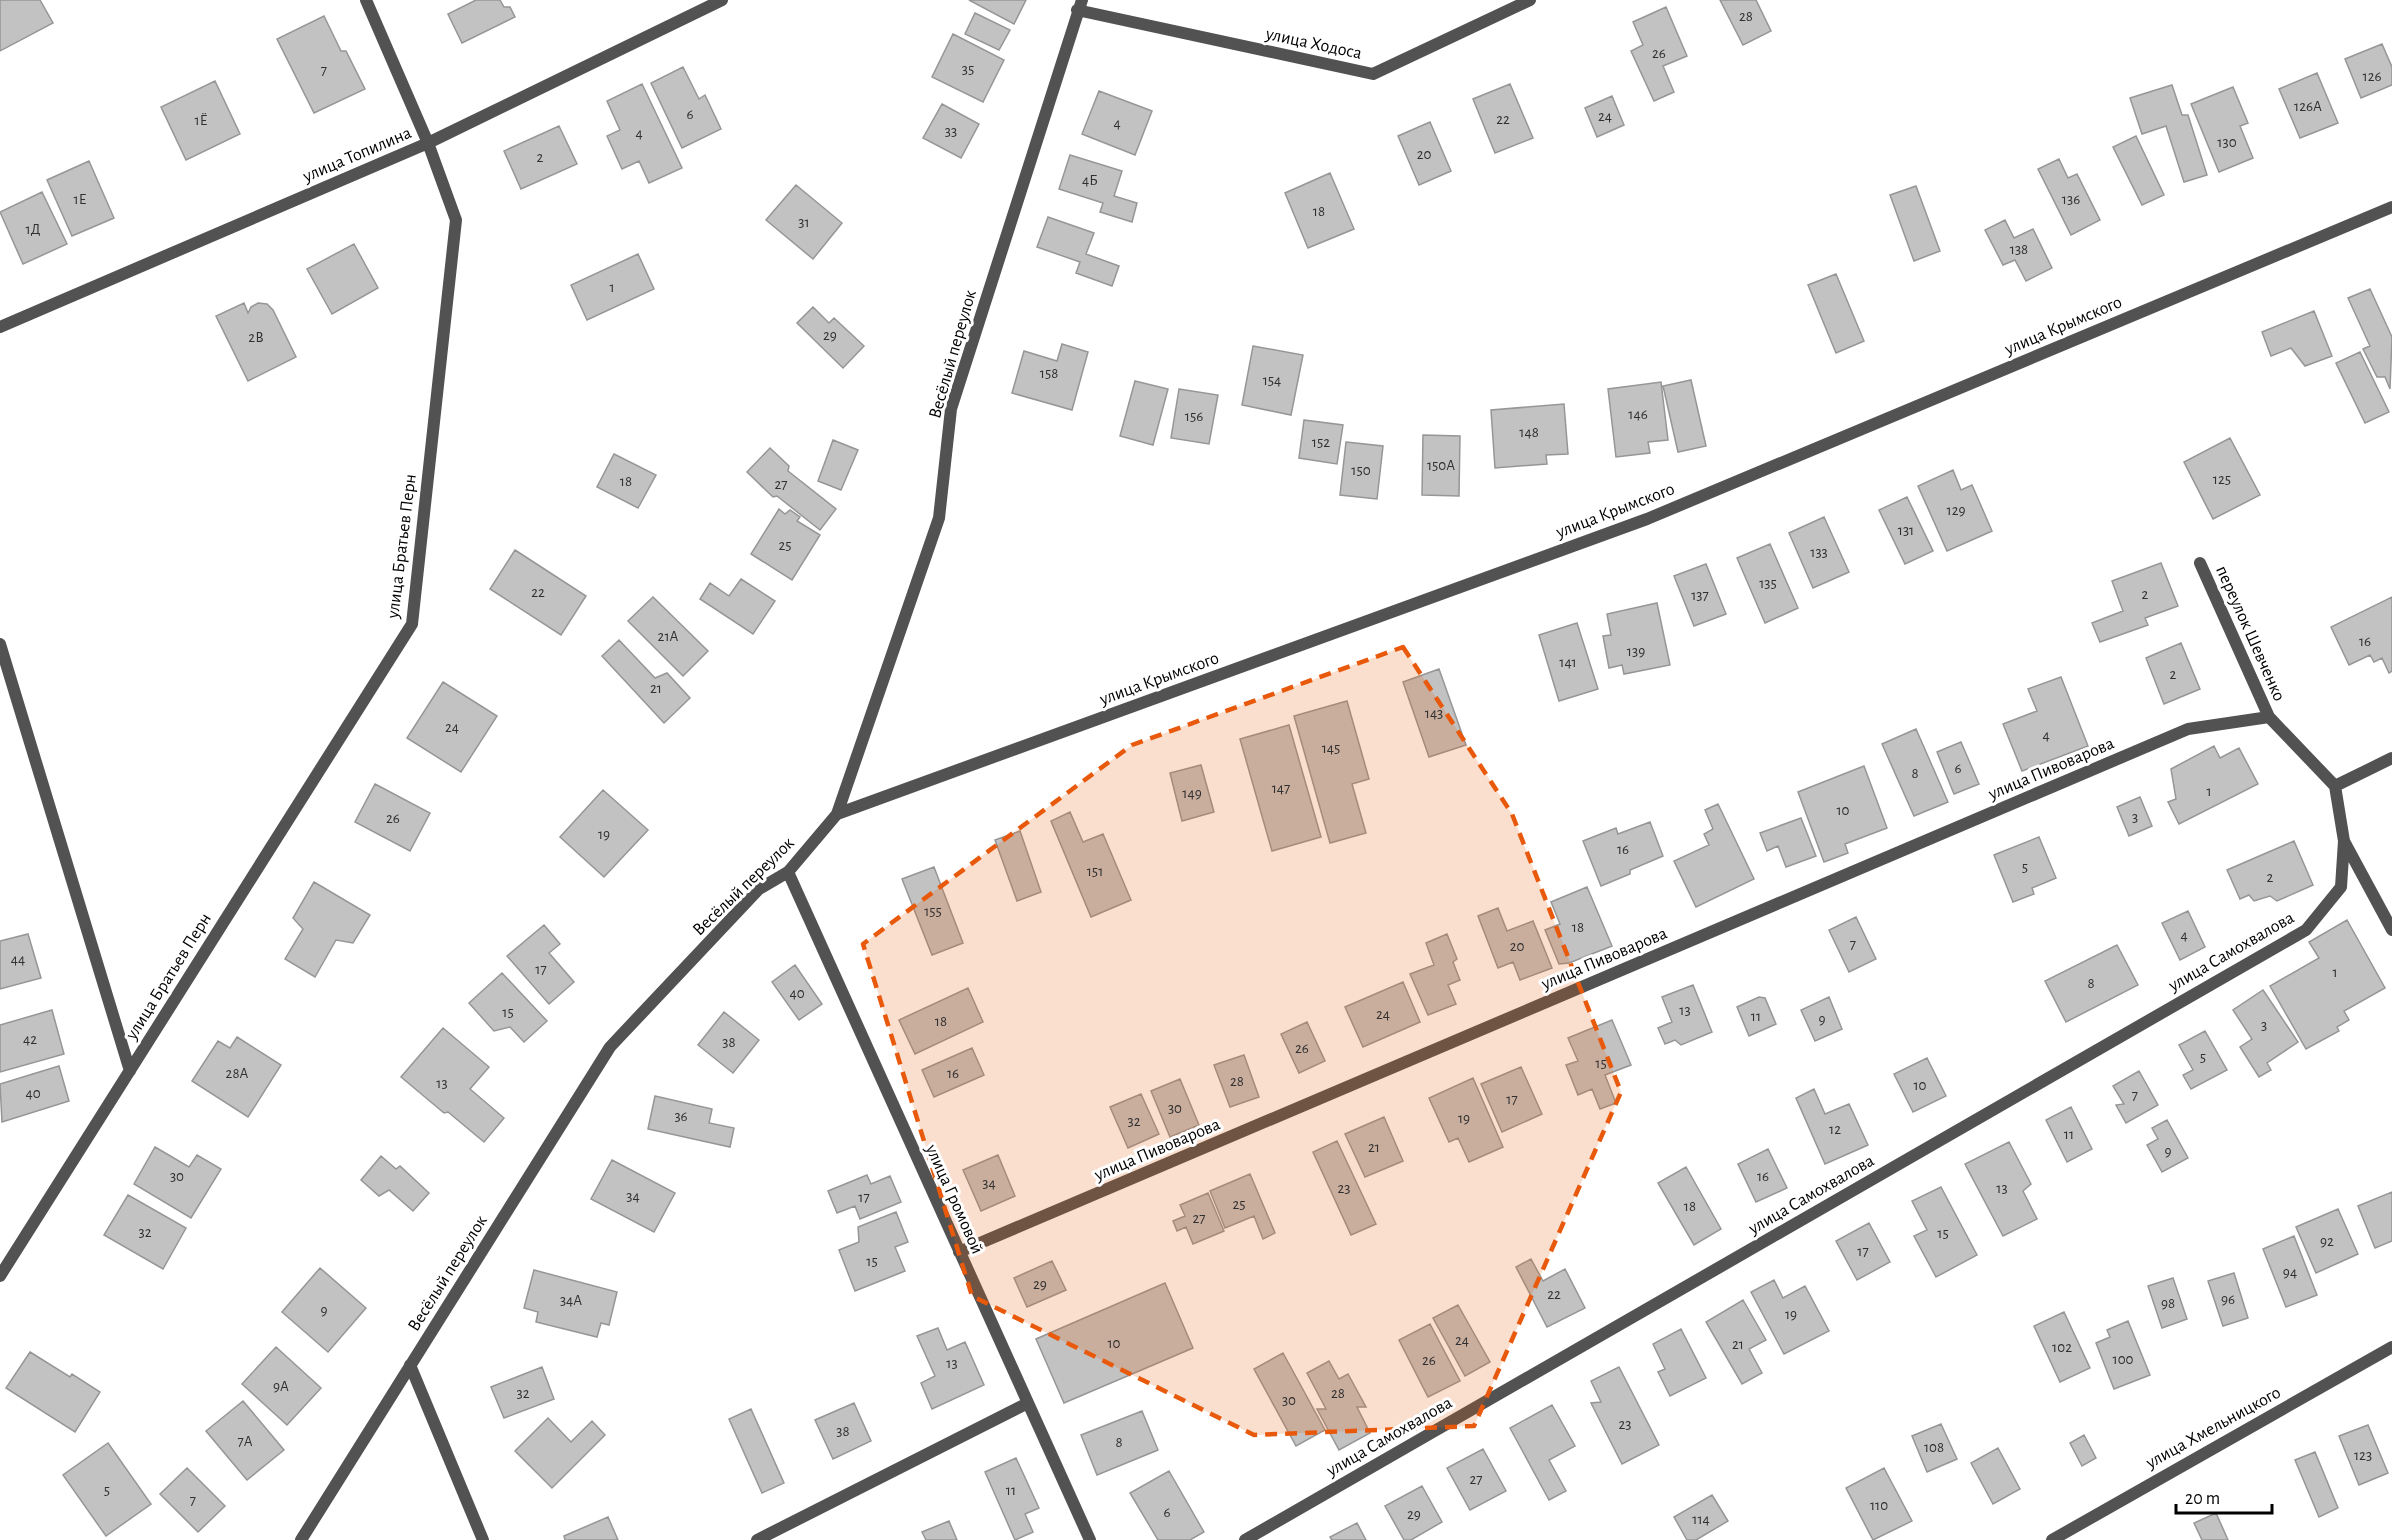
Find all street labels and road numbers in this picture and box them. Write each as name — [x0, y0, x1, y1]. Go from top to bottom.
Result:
street label: улица Ходоса — [1263, 25, 1363, 63]
street label: улица Топилина — [300, 124, 414, 186]
street label: Весёлый переулок — [926, 287, 980, 421]
street label: улица Крымского — [2001, 293, 2125, 359]
street label: улица Братьев Перн — [384, 473, 420, 620]
street label: улица Крымского — [1553, 480, 1677, 542]
street label: переулок Шевченко — [2212, 563, 2288, 704]
street label: улица Крымского — [1096, 649, 1221, 709]
street label: улица Пивоварова — [1985, 734, 2117, 804]
street label: Весёлый переулок — [690, 834, 798, 939]
street label: улица Самохвалова — [2165, 909, 2297, 996]
street label: улица Братьев Перн — [122, 910, 215, 1044]
street label: улица Пивоварова — [1538, 924, 1670, 994]
street label: улица Пивоварова — [1091, 1115, 1223, 1185]
street label: улица Громовой — [922, 1141, 986, 1257]
street label: улица Самохвалова — [1745, 1152, 1877, 1239]
street label: Весёлый переулок — [405, 1212, 491, 1335]
street label: улица Хмельницкого — [2142, 1383, 2284, 1473]
street label: улица Самохвалова — [1323, 1394, 1455, 1481]

